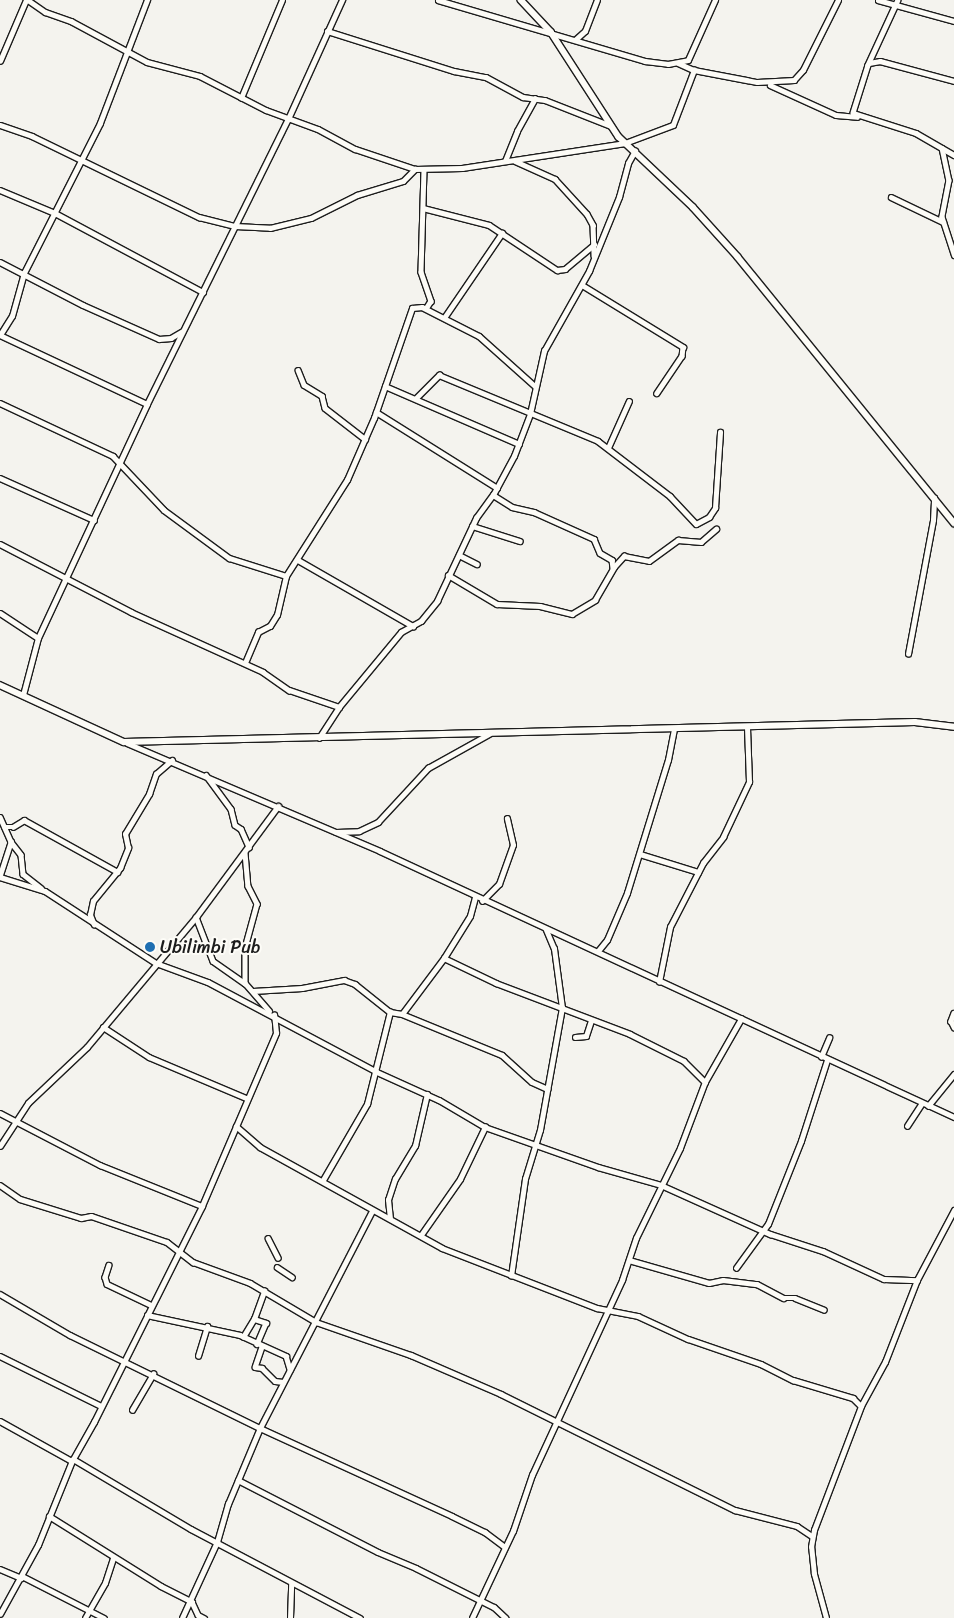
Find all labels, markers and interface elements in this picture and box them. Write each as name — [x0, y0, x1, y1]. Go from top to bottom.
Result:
place label: Ubilimbi Pub — [160, 936, 261, 958]
marker: Ubilimbi Pub — [144, 941, 156, 953]

